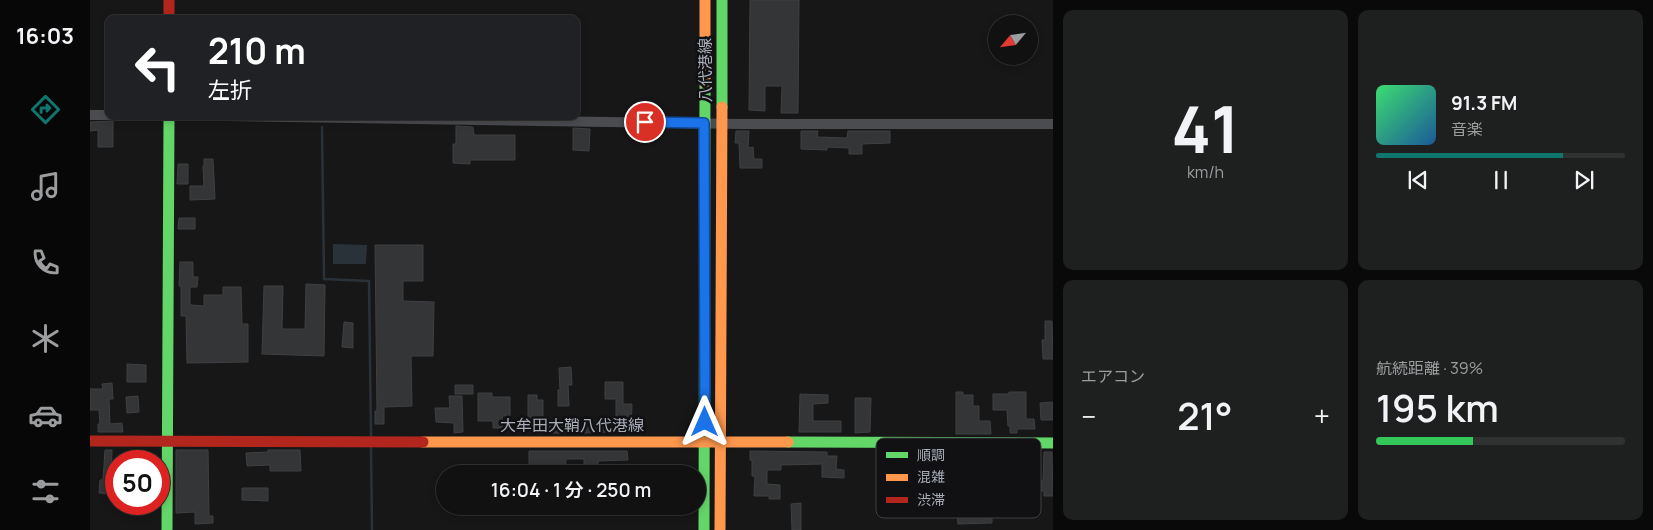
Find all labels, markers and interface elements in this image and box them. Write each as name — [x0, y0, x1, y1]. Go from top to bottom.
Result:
north arrow — [988, 15, 1038, 65]
map controls — [988, 15, 1038, 65]
text: 16:03 — [16, 21, 74, 51]
text: 210 m — [208, 27, 306, 75]
icon: left — [125, 35, 190, 100]
street label: 八代港線 — [694, 38, 716, 102]
text: 左折 — [208, 75, 252, 105]
text: 41 — [1171, 84, 1240, 173]
text: 91.3 FM — [1451, 90, 1517, 116]
icon: directions — [28, 92, 63, 127]
pin — [624, 101, 666, 143]
icon: arrive — [631, 108, 659, 136]
text: 音楽 — [1451, 118, 1483, 140]
text: km/h — [1187, 161, 1224, 183]
icon: previous — [1404, 166, 1432, 194]
icon: pause — [1487, 166, 1515, 194]
icon: next — [1570, 166, 1598, 194]
icon: music — [28, 169, 63, 204]
icon: phone — [28, 245, 63, 280]
icon: climate — [28, 321, 63, 356]
text: 航続距離 · 39% — [1376, 357, 1483, 379]
text: エアコン — [1081, 365, 1145, 387]
text: 195 km — [1376, 381, 1499, 433]
text: 21° — [1177, 389, 1233, 441]
position arrow — [678, 395, 730, 447]
text: − — [1081, 397, 1096, 435]
text: + — [1314, 397, 1330, 435]
icon: car — [28, 398, 63, 433]
street label: 大牟田大鞘八代港線 — [500, 414, 644, 436]
legend — [876, 438, 1041, 518]
text: 順調 — [917, 445, 945, 464]
speed limit sign: 50 — [105, 450, 170, 515]
text: 混雑 — [917, 467, 945, 486]
icon: filters — [28, 474, 63, 509]
text: 16:04 · 1 分 · 250 m — [491, 477, 651, 503]
text: 渋滞 — [917, 490, 945, 509]

